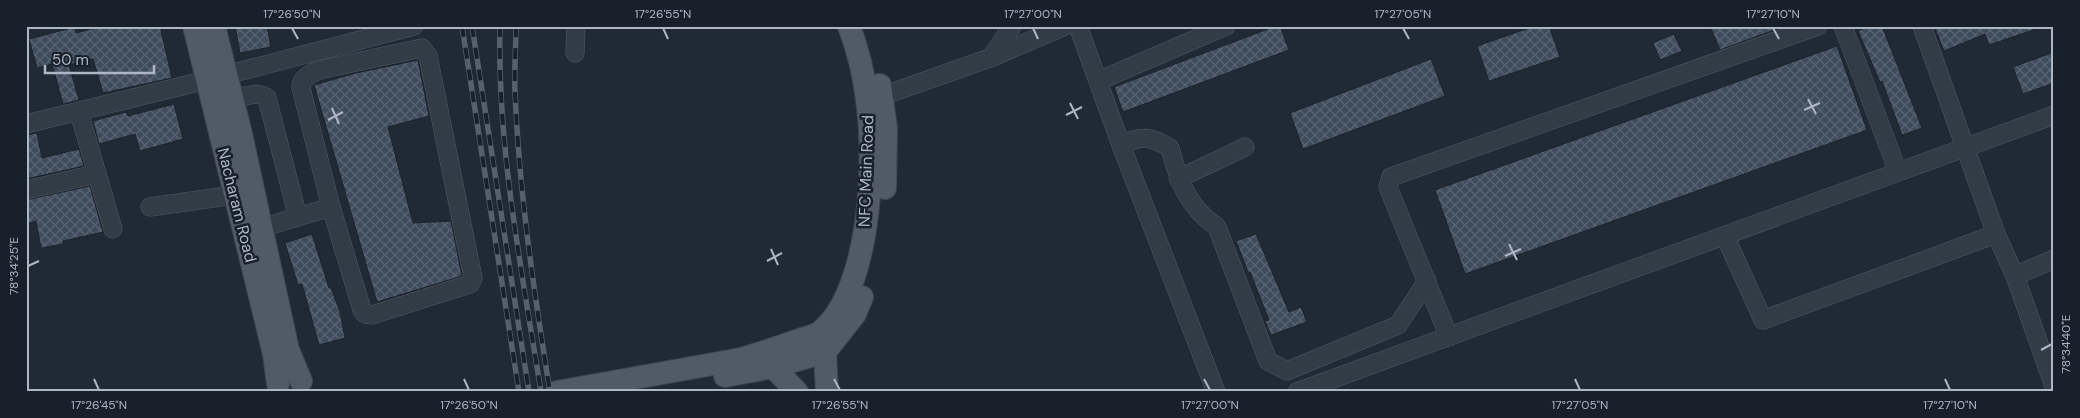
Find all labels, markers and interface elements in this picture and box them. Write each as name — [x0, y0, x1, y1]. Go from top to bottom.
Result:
text: 17°26'50"N — [263, 6, 321, 22]
text: 17°26'55"N — [635, 6, 691, 22]
text: 17°27'00"N — [1004, 6, 1062, 22]
text: 17°27'05"N — [1375, 6, 1431, 22]
text: 17°27'10"N — [1746, 6, 1800, 22]
scale bar — [45, 42, 154, 74]
text: 50 m — [52, 50, 89, 70]
street label: NFC Main Road — [854, 115, 878, 227]
street label: Nacharam Road — [213, 146, 261, 264]
text: 78°34'25"E — [6, 237, 22, 295]
text: 78°34'40"E — [2058, 314, 2074, 374]
text: 17°26'45"N — [71, 397, 127, 413]
text: 17°26'50"N — [440, 397, 498, 413]
text: 17°26'55"N — [812, 397, 868, 413]
text: 17°27'00"N — [1181, 397, 1239, 413]
text: 17°27'05"N — [1552, 397, 1608, 413]
text: 17°27'10"N — [1923, 397, 1977, 413]

